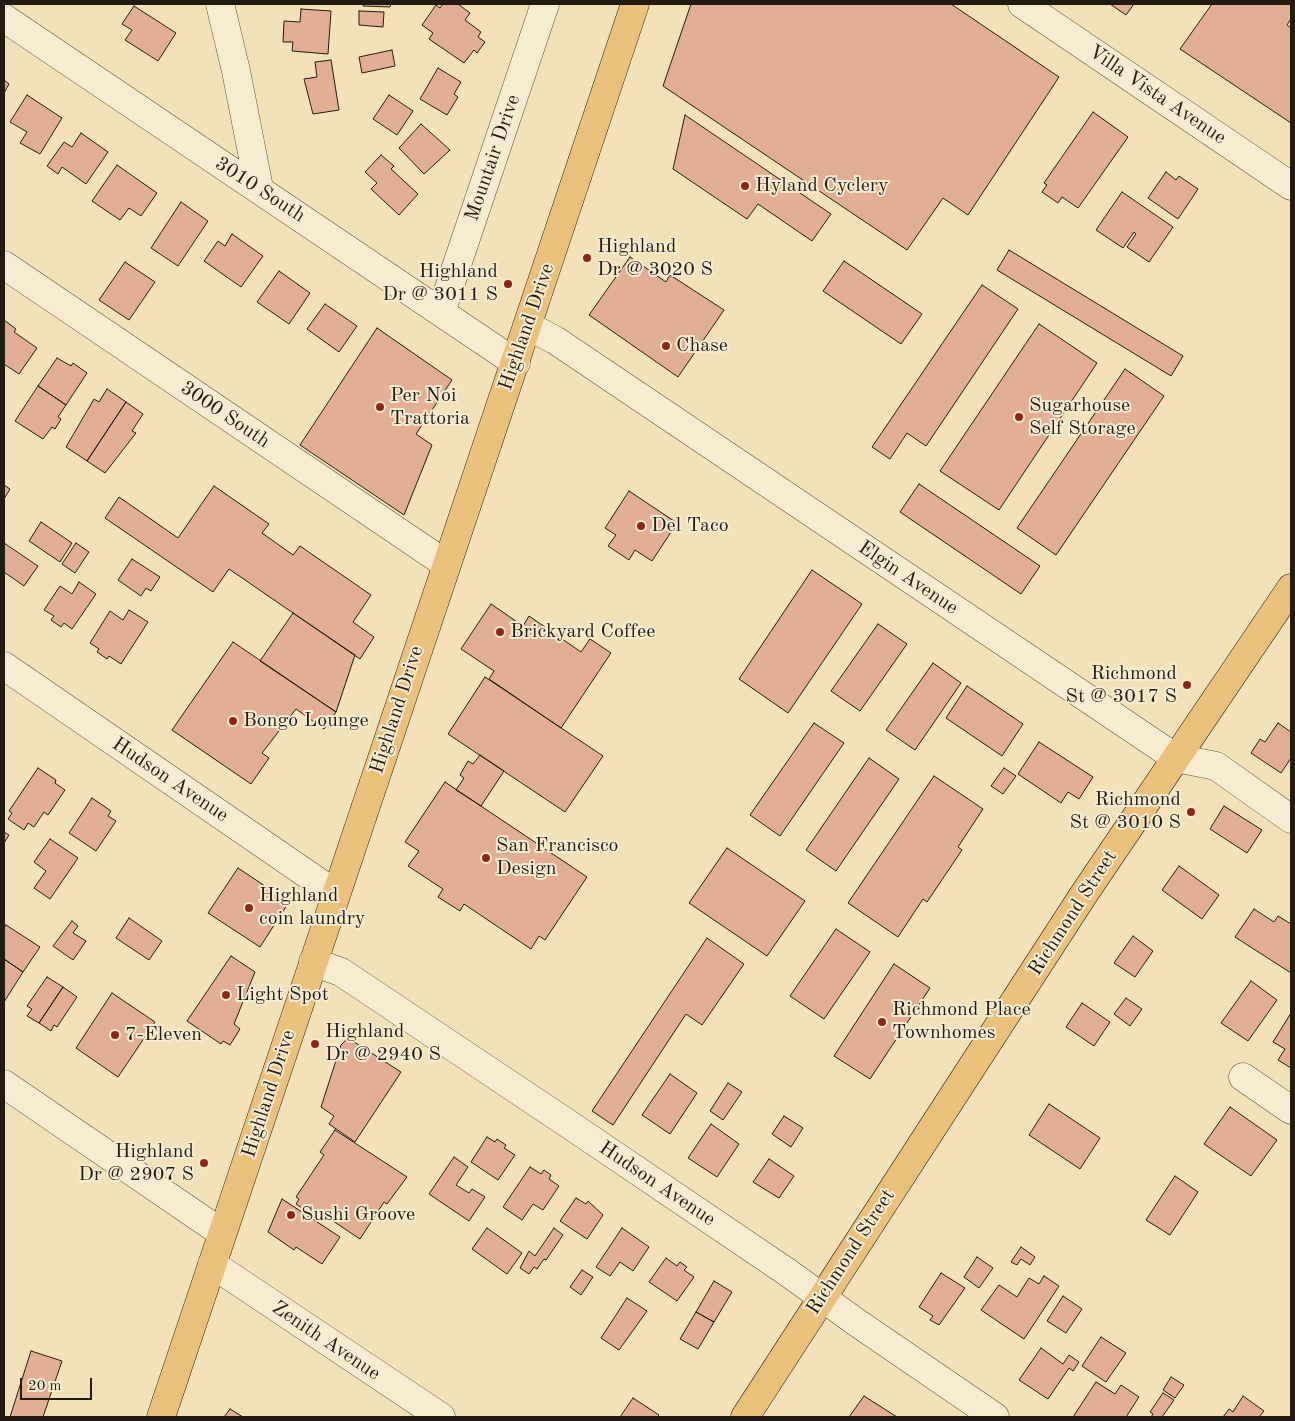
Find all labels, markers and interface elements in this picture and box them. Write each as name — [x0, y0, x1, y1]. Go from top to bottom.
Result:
street label: Villa Vista Avenue — [1084, 40, 1230, 150]
street label: Mountair Drive — [460, 92, 526, 224]
street label: 3010 South — [210, 152, 310, 228]
place label: Hyland Cyclery — [755, 174, 889, 198]
marker: Hyland Cyclery — [739, 180, 751, 192]
place label: Highland Dr @ 3020 S — [597, 235, 713, 282]
marker: Highland Dr @ 3020 S — [581, 252, 593, 264]
place label: Highland Dr @ 3011 S — [382, 260, 498, 307]
street label: Highland Drive — [494, 260, 560, 394]
marker: Highland Dr @ 3011 S — [502, 278, 514, 290]
place label: Chase — [676, 334, 728, 358]
marker: Chase — [660, 340, 672, 352]
street label: 3000 South — [176, 376, 274, 454]
place label: Per Noi Trattoria — [390, 384, 470, 431]
place label: Sugarhouse Self Storage — [1029, 394, 1136, 441]
marker: Per Noi Trattoria — [374, 401, 386, 413]
marker: Sugarhouse Self Storage — [1013, 411, 1025, 423]
place label: Del Taco — [651, 514, 729, 538]
marker: Del Taco — [635, 520, 647, 532]
street label: Elgin Avenue — [853, 536, 963, 620]
place label: Brickyard Coffee — [510, 620, 656, 644]
marker: Brickyard Coffee — [494, 626, 506, 638]
street label: Highland Drive — [365, 643, 429, 777]
place label: Richmond St @ 3017 S — [1066, 662, 1177, 709]
marker: Richmond St @ 3017 S — [1181, 679, 1193, 691]
place label: Bongo Lounge — [243, 709, 369, 733]
marker: Bongo Lounge — [227, 715, 239, 727]
street label: Hudson Avenue — [107, 732, 233, 828]
place label: Richmond St @ 3010 S — [1070, 788, 1181, 835]
marker: Richmond St @ 3010 S — [1185, 806, 1197, 818]
place label: San Francisco Design — [496, 834, 619, 881]
street label: Richmond Street — [1023, 846, 1123, 980]
marker: San Francisco Design — [480, 852, 492, 864]
place label: Highland coin laundry — [259, 884, 365, 931]
marker: Highland coin laundry — [243, 902, 255, 914]
place label: Light Spot — [236, 983, 329, 1007]
marker: Light Spot — [220, 989, 232, 1001]
place label: Richmond Place Townhomes — [892, 998, 1031, 1045]
marker: Richmond Place Townhomes — [876, 1016, 888, 1028]
place label: Highland Dr @ 2940 S — [325, 1020, 441, 1067]
place label: 7-Eleven — [125, 1023, 202, 1047]
street label: Highland Drive — [237, 1027, 301, 1161]
marker: 7-Eleven — [109, 1029, 121, 1041]
marker: Highland Dr @ 2940 S — [309, 1038, 321, 1050]
street label: Hudson Avenue — [594, 1136, 720, 1232]
place label: Highland Dr @ 2907 S — [78, 1140, 194, 1187]
marker: Highland Dr @ 2907 S — [198, 1157, 210, 1169]
street label: Richmond Street — [801, 1185, 901, 1319]
place label: Sushi Groove — [301, 1203, 415, 1227]
marker: Sushi Groove — [285, 1209, 297, 1221]
street label: Zenith Avenue — [267, 1296, 385, 1386]
scale bar — [22, 1368, 95, 1400]
text: 20 m — [28, 1379, 62, 1394]

